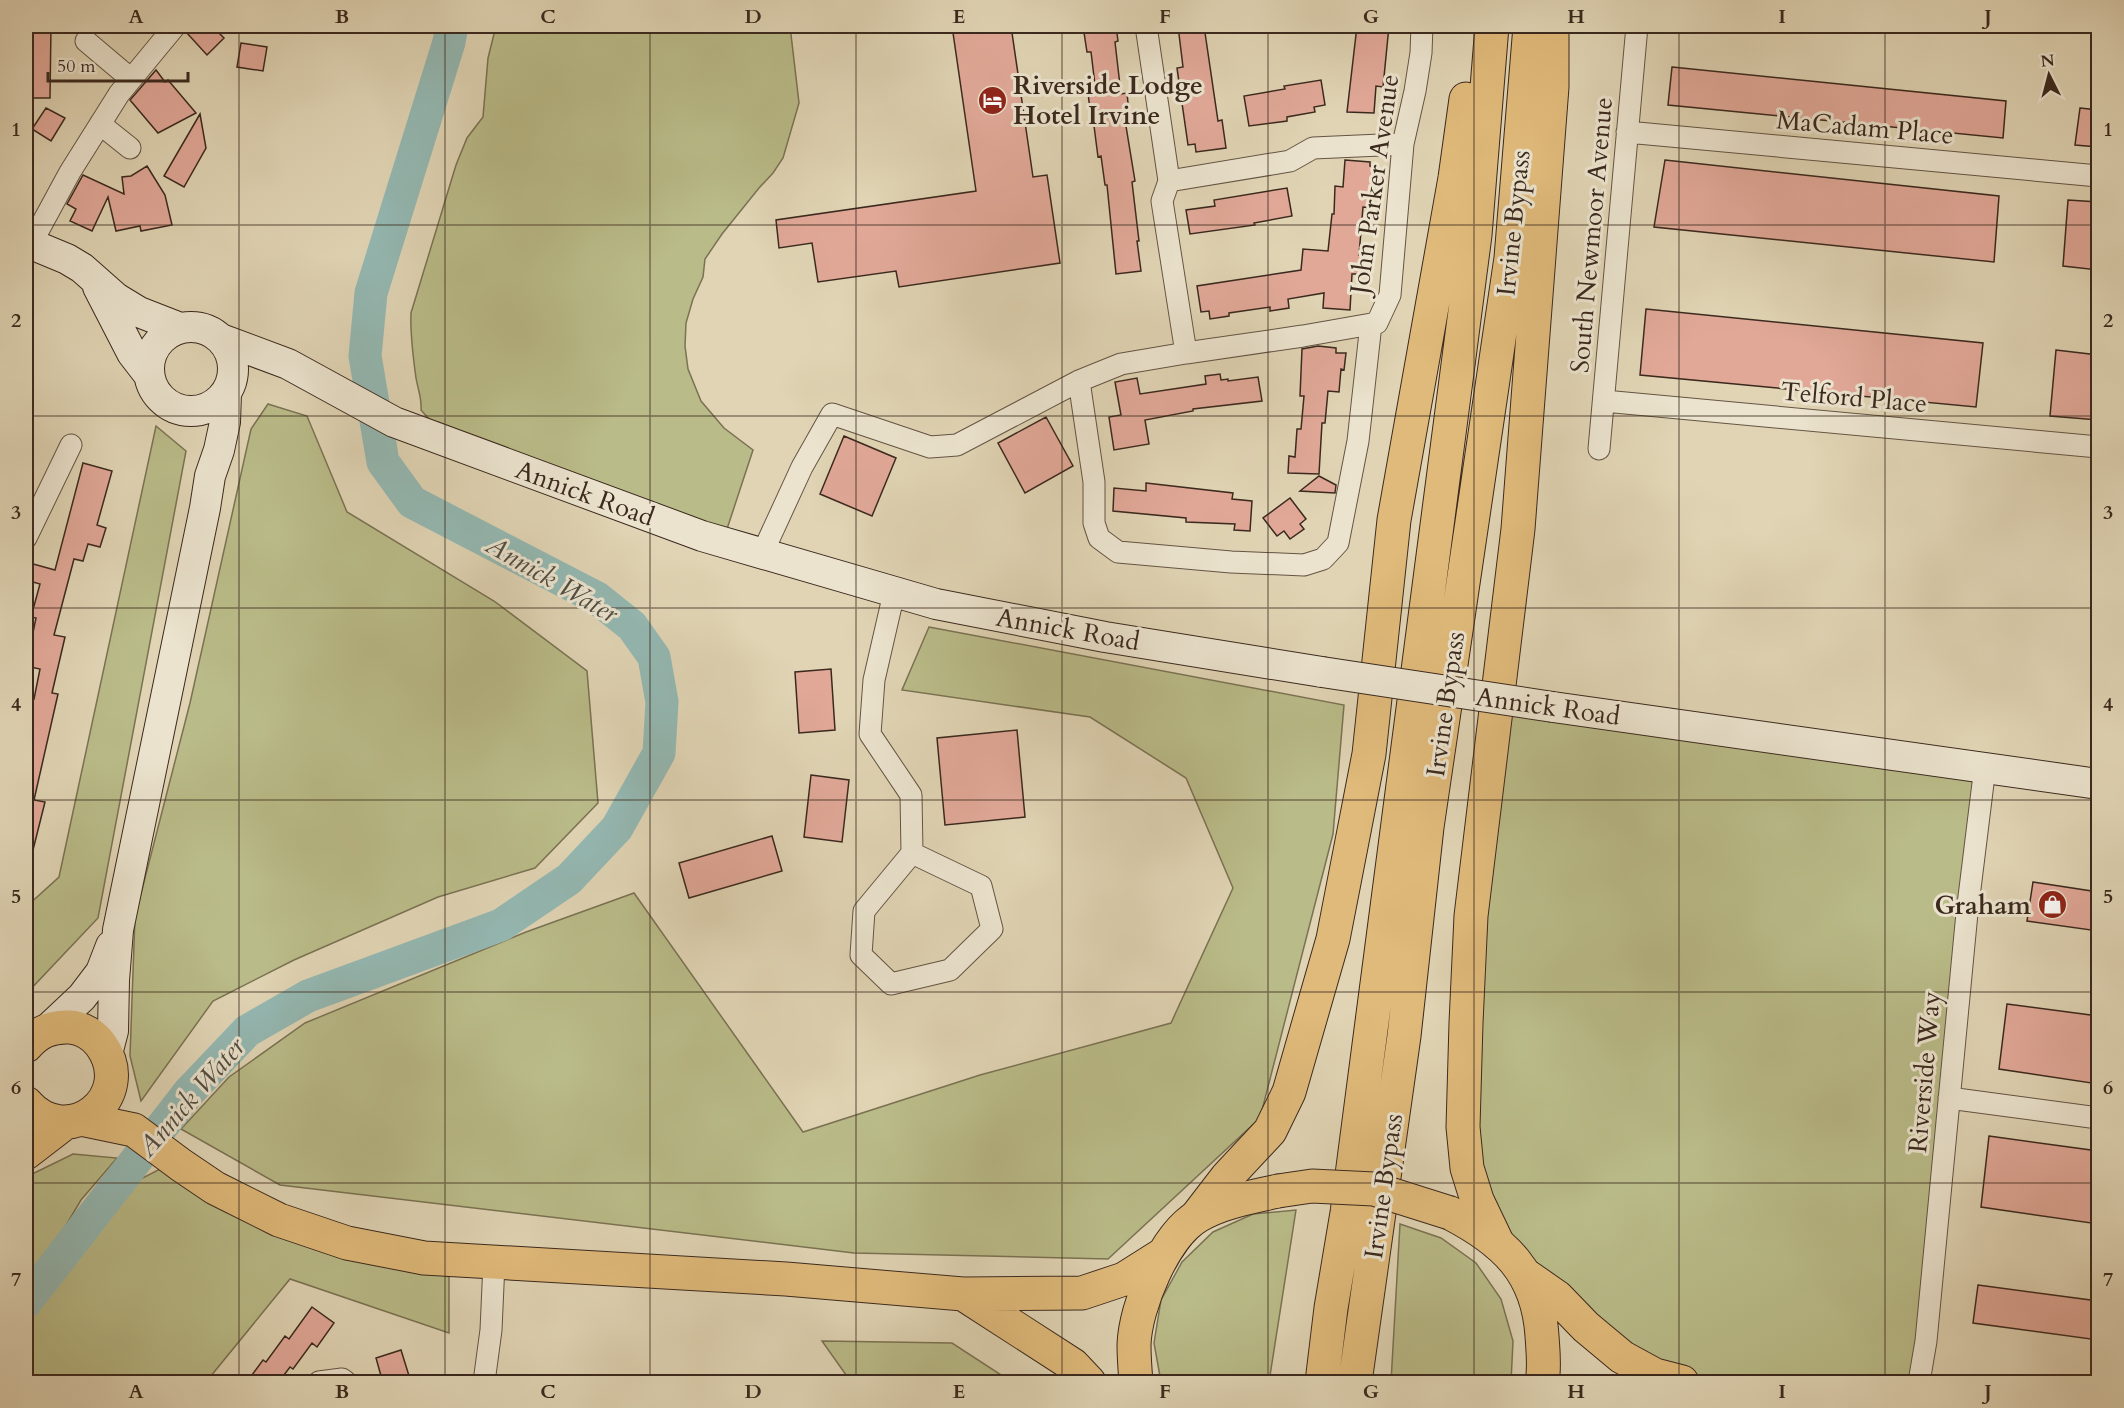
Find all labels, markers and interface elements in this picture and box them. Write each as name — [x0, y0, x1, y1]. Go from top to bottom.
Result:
text: A — [128, 3, 144, 30]
text: B — [335, 3, 349, 30]
text: C — [540, 3, 556, 30]
text: D — [744, 3, 762, 30]
text: E — [953, 3, 965, 30]
text: F — [1159, 3, 1171, 30]
text: G — [1363, 3, 1379, 30]
text: H — [1567, 3, 1585, 30]
text: I — [1778, 3, 1786, 30]
text: J — [1981, 3, 1992, 30]
scale bar — [48, 45, 188, 83]
north arrow — [2019, 45, 2079, 105]
text: N — [2039, 49, 2056, 73]
text: 50 m — [57, 54, 96, 79]
place label: Riverside Lodge Hotel Irvine — [1013, 68, 1203, 133]
street label: John Parker Avenue — [1341, 72, 1407, 300]
hotel icon: Riverside Lodge Hotel Irvine — [976, 84, 1008, 116]
street label: South Newmoor Avenue — [1562, 96, 1621, 374]
street label: MaCadam Place — [1775, 102, 1955, 153]
text: 1 — [11, 116, 21, 143]
text: 1 — [2103, 116, 2113, 143]
street label: Irvine Bypass — [1488, 148, 1539, 298]
text: 2 — [11, 307, 21, 334]
text: 2 — [2103, 307, 2113, 334]
street label: Telford Place — [1779, 374, 1929, 421]
street label: Annick Road — [511, 452, 659, 535]
text: 3 — [11, 499, 21, 526]
text: 3 — [2103, 499, 2113, 526]
water label: Annick Water — [478, 526, 626, 633]
street label: Annick Road — [993, 600, 1143, 659]
street label: Irvine Bypass — [1418, 629, 1473, 779]
street label: Annick Road — [1474, 679, 1622, 734]
text: 4 — [11, 691, 21, 718]
text: 4 — [2103, 691, 2113, 718]
text: 5 — [11, 883, 21, 910]
text: 5 — [2103, 883, 2113, 910]
place label: Graham — [1934, 888, 2031, 923]
shop icon: Graham — [2036, 889, 2068, 921]
street label: Riverside Way — [1900, 990, 1949, 1154]
water label: Annick Water — [129, 1029, 254, 1166]
text: 6 — [11, 1074, 21, 1101]
text: 6 — [2103, 1074, 2113, 1101]
street label: Irvine Bypass — [1356, 1111, 1411, 1261]
text: 7 — [11, 1266, 21, 1293]
text: 7 — [2103, 1266, 2113, 1293]
text: A — [128, 1378, 144, 1405]
text: B — [335, 1378, 349, 1405]
text: C — [540, 1378, 556, 1405]
text: D — [744, 1378, 762, 1405]
text: E — [953, 1378, 965, 1405]
text: F — [1159, 1378, 1171, 1405]
text: G — [1363, 1378, 1379, 1405]
text: H — [1567, 1378, 1585, 1405]
text: I — [1778, 1378, 1786, 1405]
text: J — [1981, 1378, 1992, 1405]

